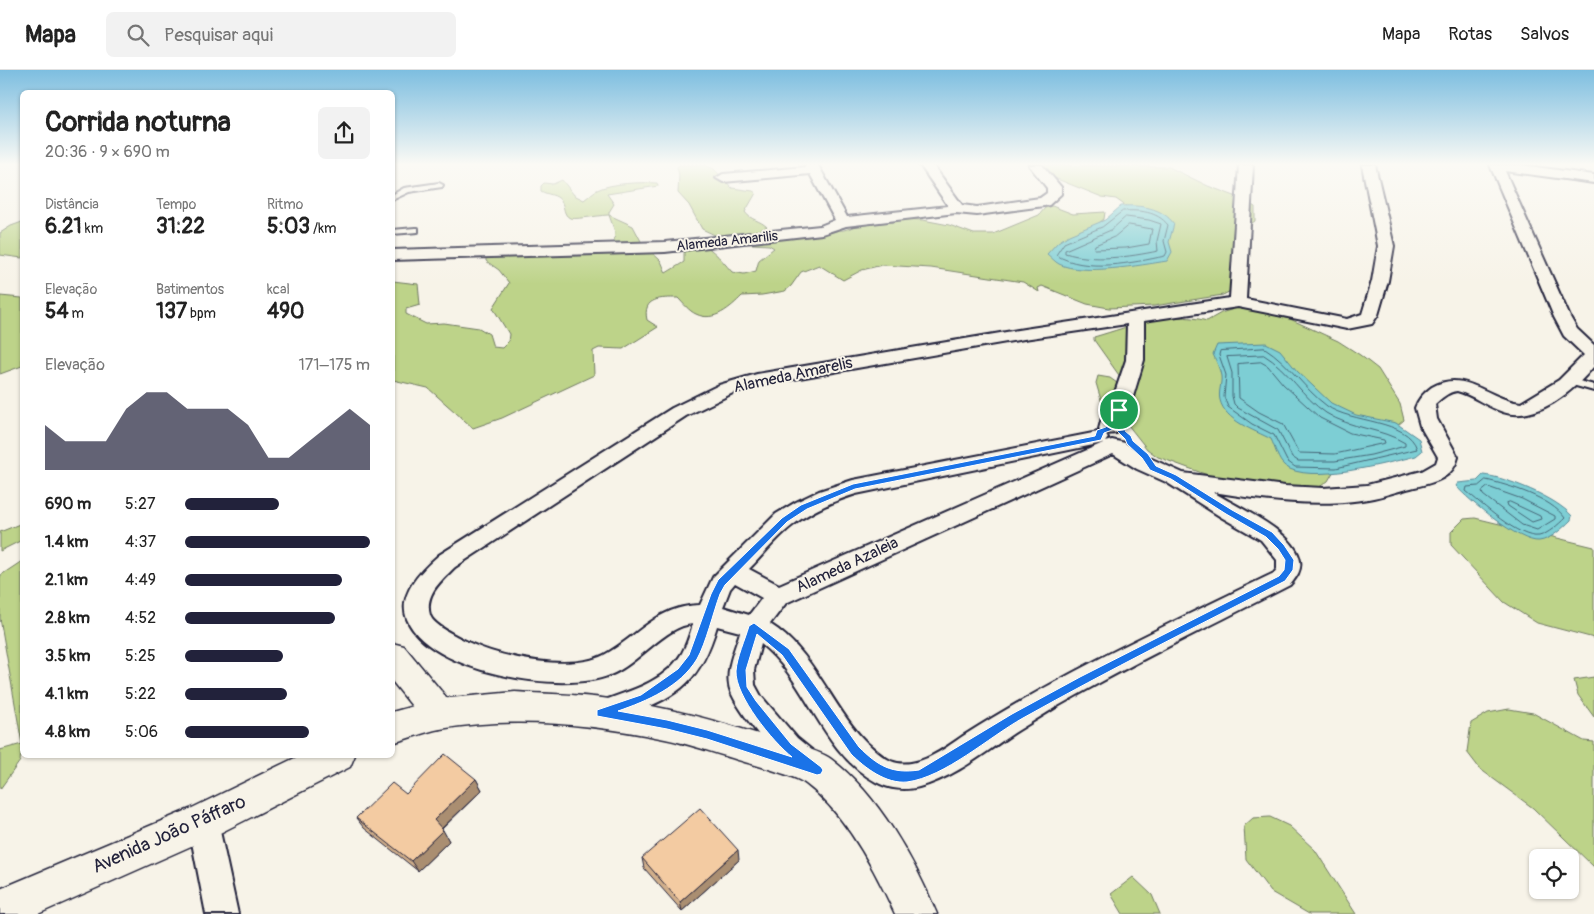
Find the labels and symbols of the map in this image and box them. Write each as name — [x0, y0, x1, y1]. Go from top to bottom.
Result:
street label: Alameda Amarilis — [675, 227, 779, 255]
street label: Alameda Amarelis — [732, 353, 854, 397]
pin — [1098, 389, 1140, 431]
street label: Alameda Azaleia — [793, 533, 901, 597]
street label: Avenida João Páffaro — [88, 789, 250, 879]

